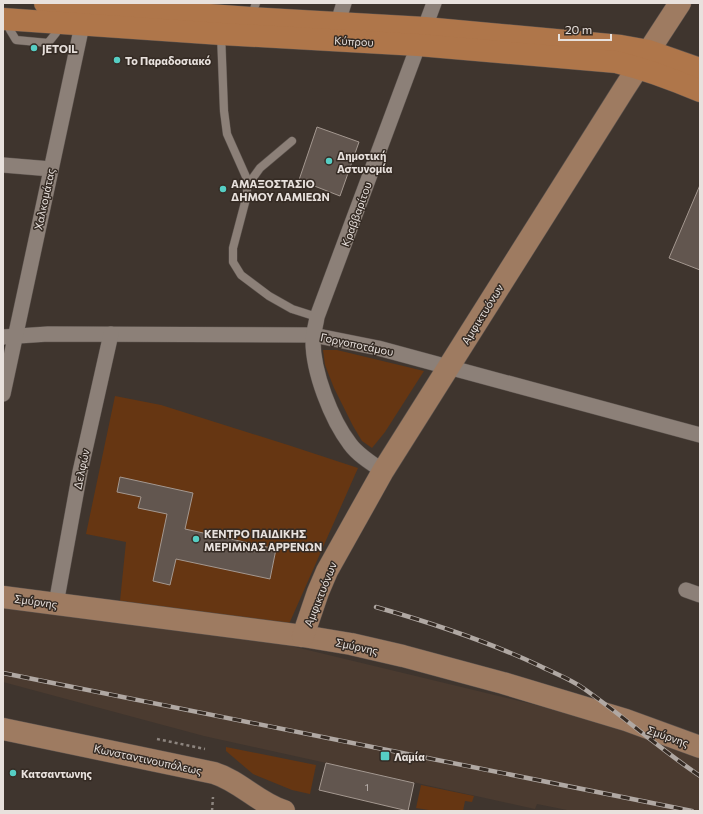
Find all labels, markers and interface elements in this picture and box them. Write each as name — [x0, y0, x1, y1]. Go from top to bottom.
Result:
scale bar — [559, 16, 611, 42]
text: 20 m — [565, 22, 592, 36]
street label: Κύπρου — [334, 33, 374, 49]
place label: JETOIL — [42, 42, 78, 56]
marker: JETOIL — [29, 43, 39, 53]
place label: Το Παραδοσιακό — [125, 54, 212, 67]
marker: Το Παραδοσιακό — [112, 55, 122, 65]
place label: Δημοτική Αστυνομία — [337, 149, 393, 175]
marker: Δημοτική Αστυνομία — [324, 156, 334, 166]
street label: Χαλκομάτας — [31, 167, 57, 231]
place label: ΑΜΑΞΟΣΤΑΣΙΟ ΔΗΜΟΥ ΛΑΜΙΕΩΝ — [231, 177, 330, 203]
street label: Κραββαρίτου — [338, 180, 374, 248]
marker: ΑΜΑΞΟΣΤΑΣΙΟ ΔΗΜΟΥ ΛΑΜΙΕΩΝ — [218, 184, 228, 194]
street label: Αμφικτυόνων — [458, 281, 506, 347]
street label: Γοργοποτάμου — [319, 330, 395, 358]
street label: Δελφών — [70, 447, 92, 490]
place label: ΚΕΝΤΡΟ ΠΑΙΔΙΚΗΣ ΜΕΡΙΜΝΑΣ ΑΡΡΕΝΩΝ — [204, 527, 322, 553]
marker: ΚΕΝΤΡΟ ΠΑΙΔΙΚΗΣ ΜΕΡΙΜΝΑΣ ΑΡΡΕΝΩΝ — [191, 534, 201, 544]
street label: Αμφικτυόνων — [301, 559, 339, 628]
street label: Σμύρνης — [14, 592, 58, 610]
street label: Σμύρνης — [335, 635, 379, 657]
street label: Σμύρνης — [646, 723, 690, 749]
street label: Κωνσταντινουπόλεως — [93, 741, 203, 777]
marker: Λαμία — [379, 750, 391, 762]
place label: Λαμία — [394, 750, 425, 763]
place label: Κατσαντωνης — [21, 767, 92, 780]
marker: Κατσαντωνης — [8, 768, 18, 778]
house number: 1 — [365, 782, 369, 793]

